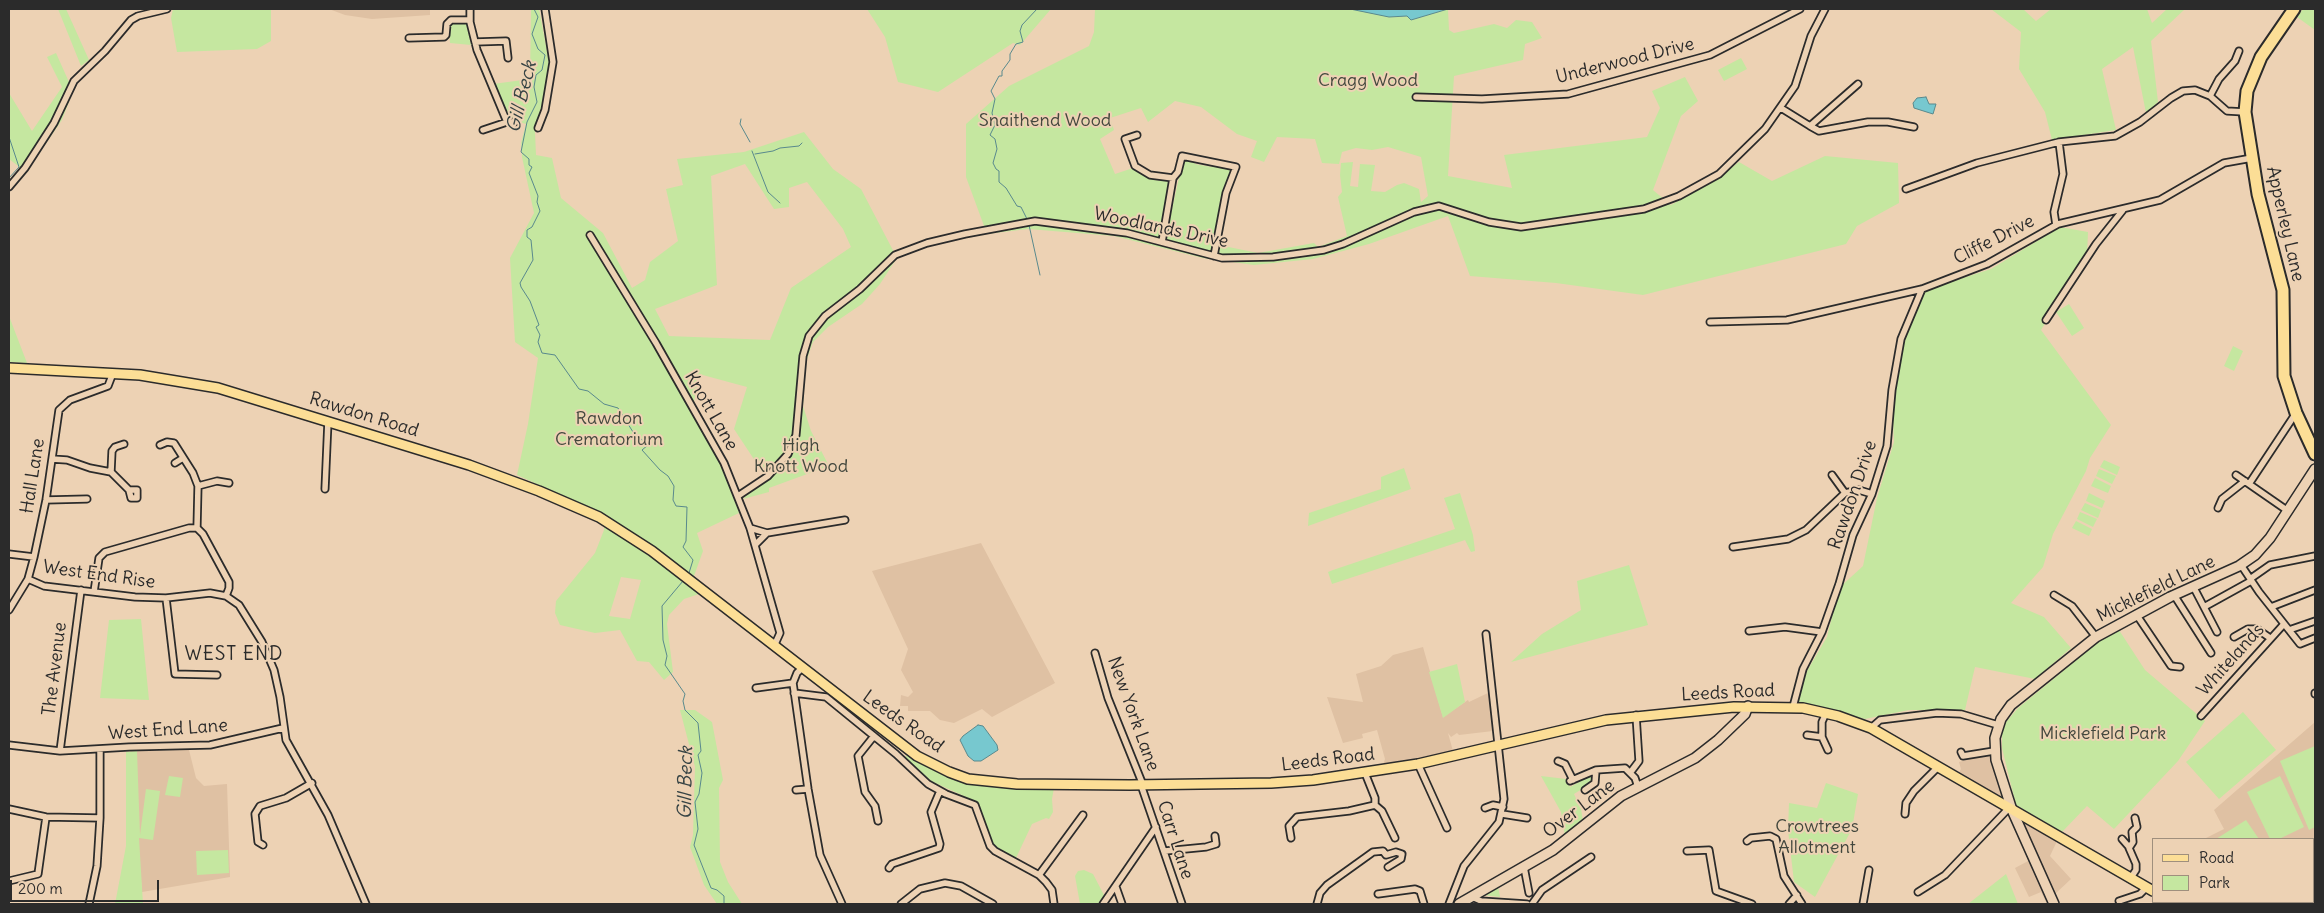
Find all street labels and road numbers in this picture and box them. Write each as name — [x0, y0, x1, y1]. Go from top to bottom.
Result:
street label: Underwood Drive — [1554, 33, 1696, 89]
street label: Apperley Lane — [2261, 164, 2309, 284]
street label: Woodlands Drive — [1092, 203, 1230, 253]
street label: Cliffe Drive — [1950, 210, 2038, 270]
street label: Knott Lane — [680, 367, 742, 455]
street label: Rawdon Road — [307, 388, 421, 442]
street label: Hall Lane — [16, 437, 50, 515]
street label: Rawdon Drive — [1824, 438, 1882, 552]
street label: Micklefield Lane — [2093, 551, 2219, 627]
street label: West End Rise — [42, 556, 156, 594]
street label: Whitelands — [2193, 619, 2269, 701]
street label: The Avenue — [39, 621, 71, 717]
street label: New York Lane — [1102, 654, 1164, 774]
street label: Leeds Road — [1681, 680, 1775, 706]
street label: Leeds Road — [858, 686, 948, 758]
street label: West End Lane — [108, 715, 228, 745]
street label: Leeds Road — [1280, 744, 1376, 776]
street label: Over Lane — [1539, 775, 1619, 843]
street label: Carr Lane — [1152, 798, 1198, 882]

